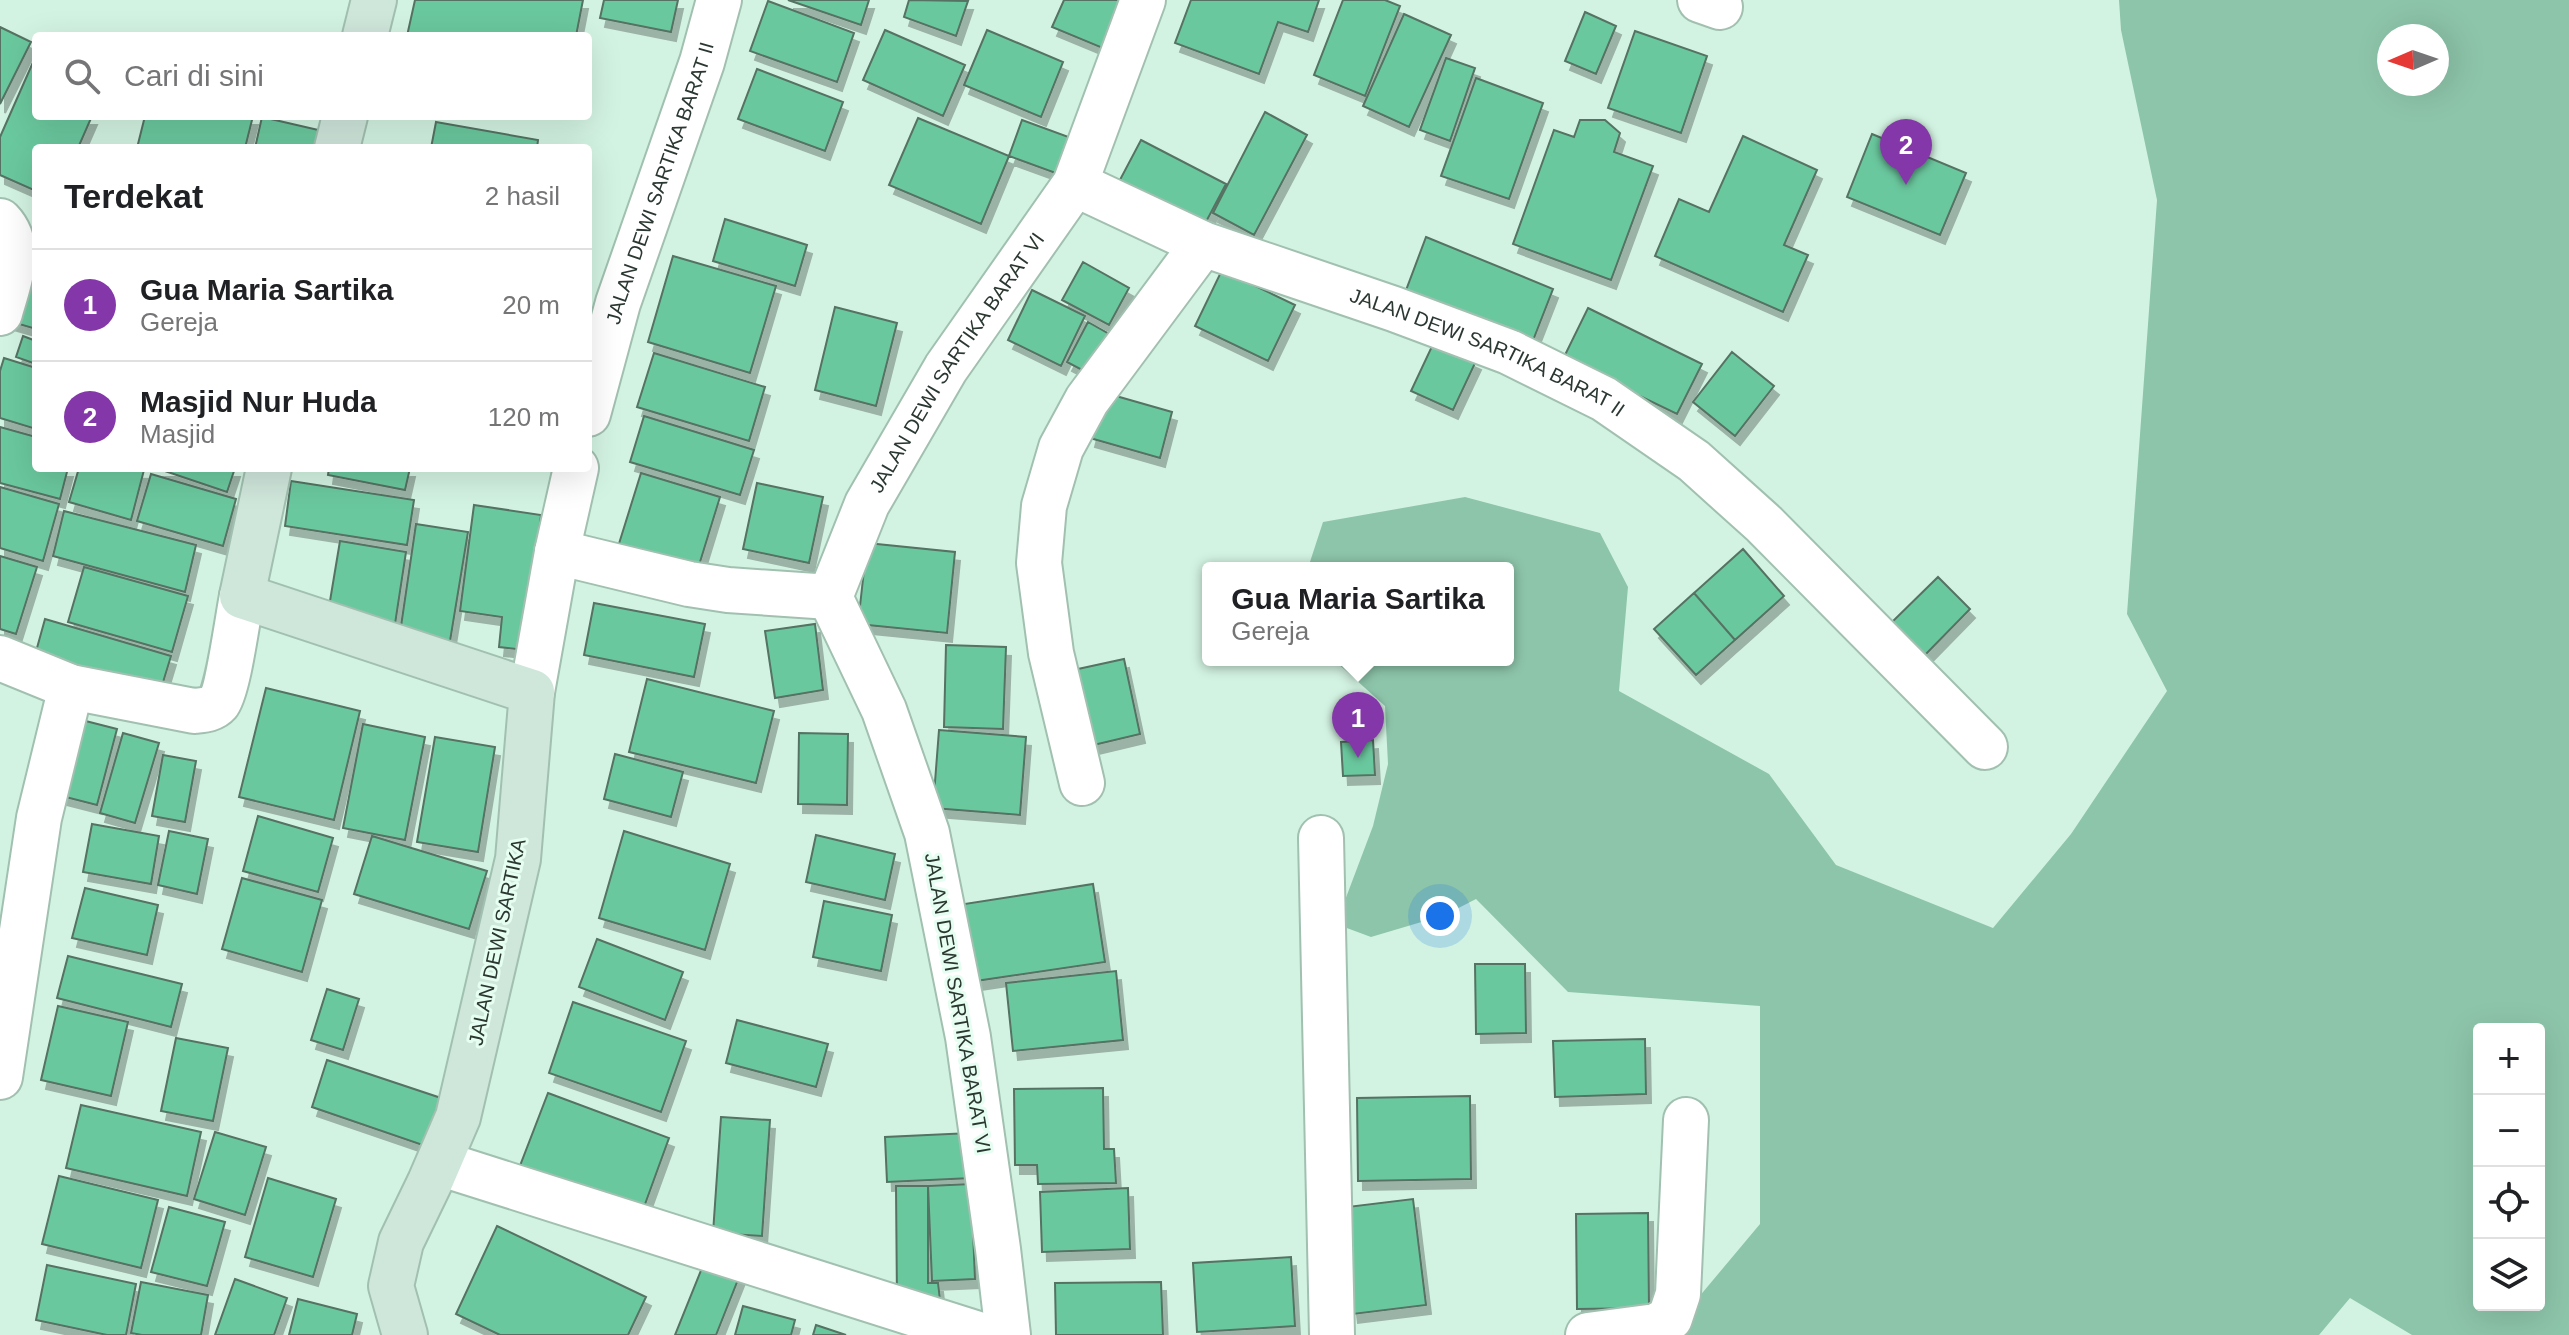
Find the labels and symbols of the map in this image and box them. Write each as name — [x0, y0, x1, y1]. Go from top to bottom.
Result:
north arrow — [2377, 24, 2449, 96]
street label: JALAN DEWI SARTIKA BARAT II — [602, 40, 718, 327]
pin: 2 — [1880, 119, 1932, 185]
street label: JALAN DEWI SARTIKA BARAT VI — [865, 228, 1048, 496]
street label: JALAN DEWI SARTIKA BARAT II — [1347, 284, 1629, 421]
pin: 1 — [1332, 692, 1384, 758]
street label: JALAN DEWI SARTIKA — [464, 836, 530, 1047]
street label: JALAN DEWI SARTIKA BARAT VI — [921, 851, 995, 1155]
your location — [1420, 896, 1460, 936]

